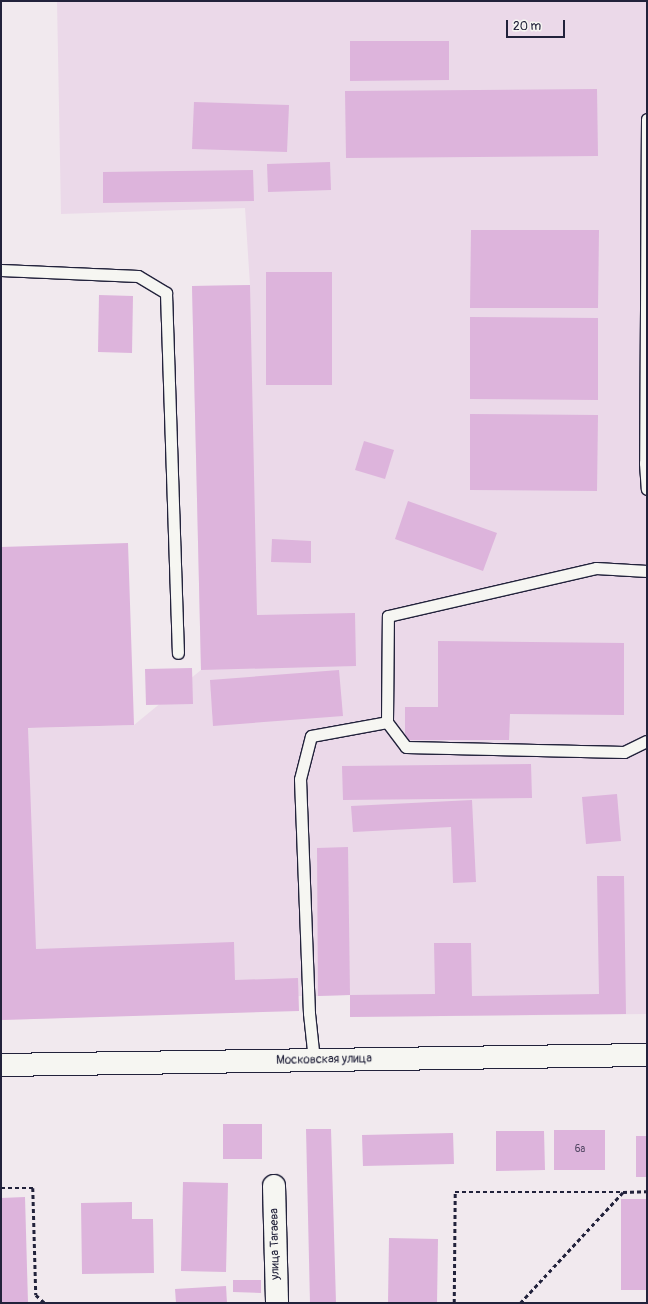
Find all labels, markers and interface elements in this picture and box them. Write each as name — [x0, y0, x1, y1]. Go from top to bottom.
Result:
scale bar — [508, 12, 567, 38]
text: 20 m — [513, 19, 541, 34]
street label: Московская улица — [276, 1052, 372, 1068]
house number: 6а — [575, 1144, 585, 1156]
street label: улица Тагаева — [267, 1208, 283, 1280]

